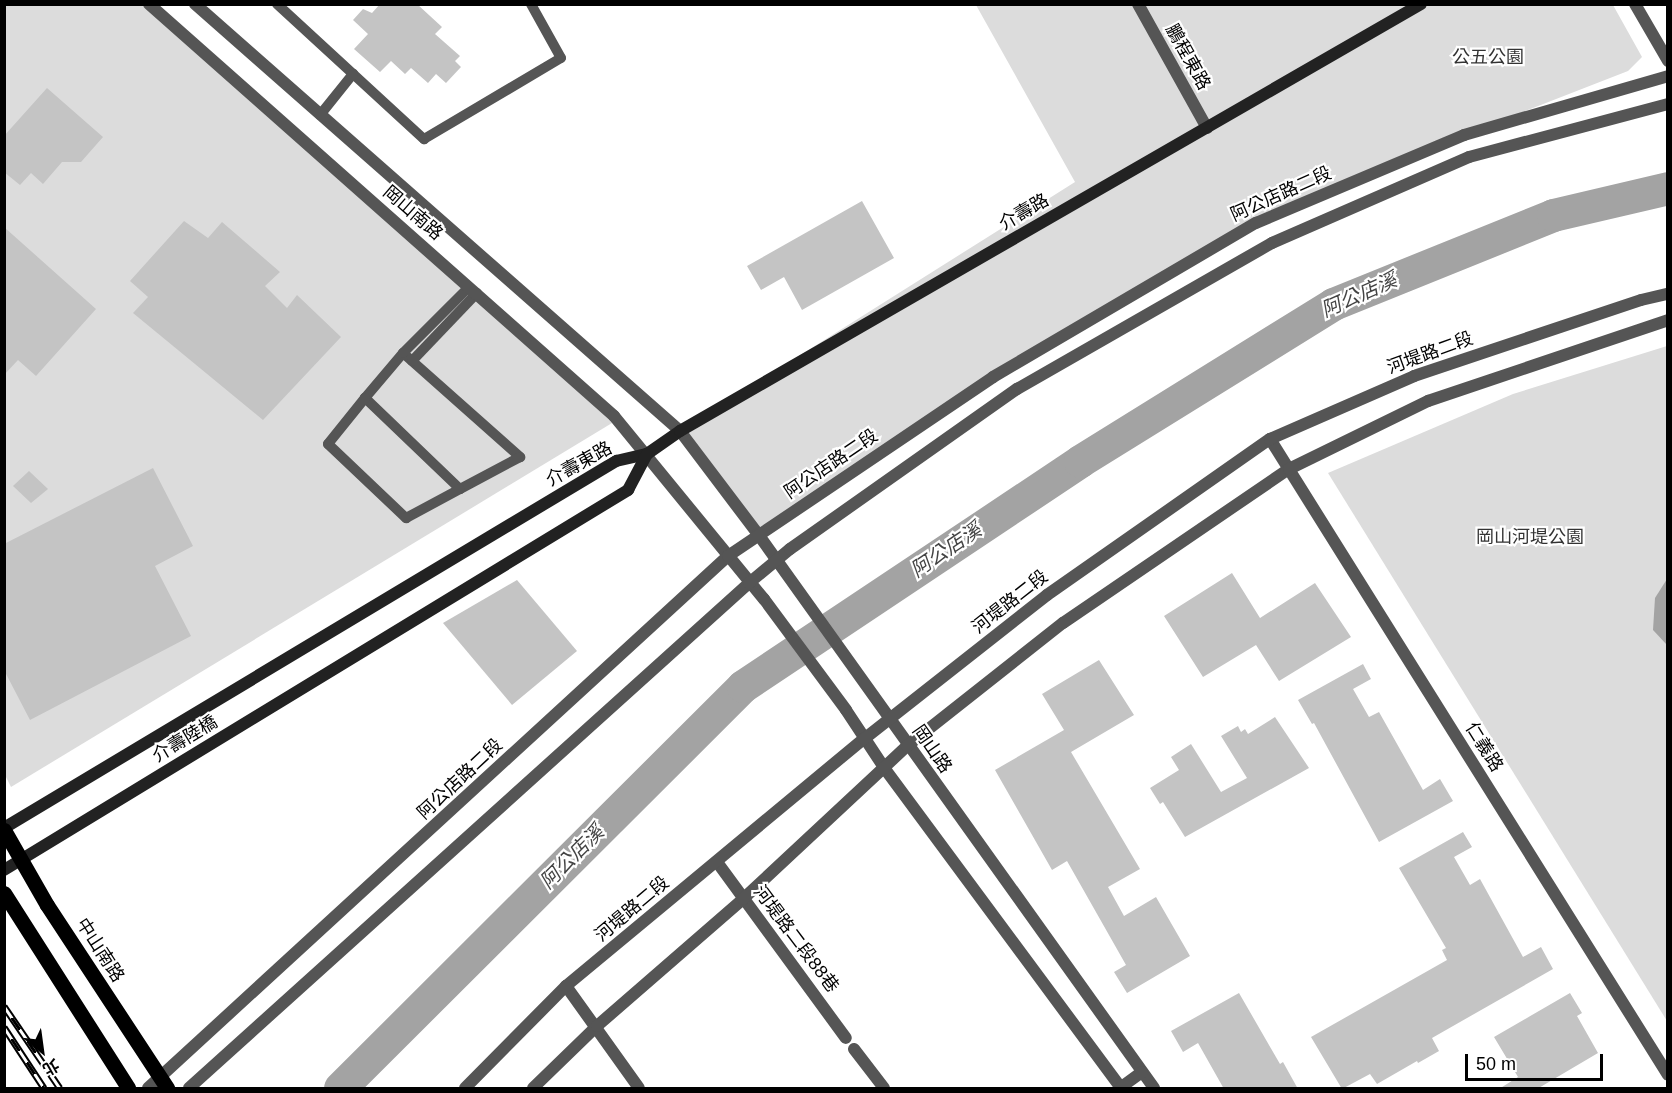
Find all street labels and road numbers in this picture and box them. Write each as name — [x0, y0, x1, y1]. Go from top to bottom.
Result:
street label: 鵬程東路 — [1161, 20, 1215, 94]
street label: 阿公店路二段 — [1227, 162, 1335, 226]
street label: 岡山南路 — [379, 181, 447, 245]
street label: 介壽路 — [995, 189, 1053, 235]
street label: 河堤路二段 — [1384, 327, 1476, 379]
street label: 阿公店路二段 — [780, 425, 882, 503]
street label: 介壽東路 — [542, 437, 616, 491]
street label: 河堤路二段 — [968, 566, 1052, 638]
street label: 介壽陸橋 — [149, 711, 221, 767]
street label: 仁義路 — [1461, 718, 1507, 776]
street label: 岡山路 — [908, 721, 956, 777]
street label: 阿公店路二段 — [413, 734, 507, 824]
street label: 河堤路二段 — [591, 872, 673, 946]
street label: 河堤路二段88巷 — [749, 881, 843, 997]
street label: 中山南路 — [71, 914, 129, 986]

